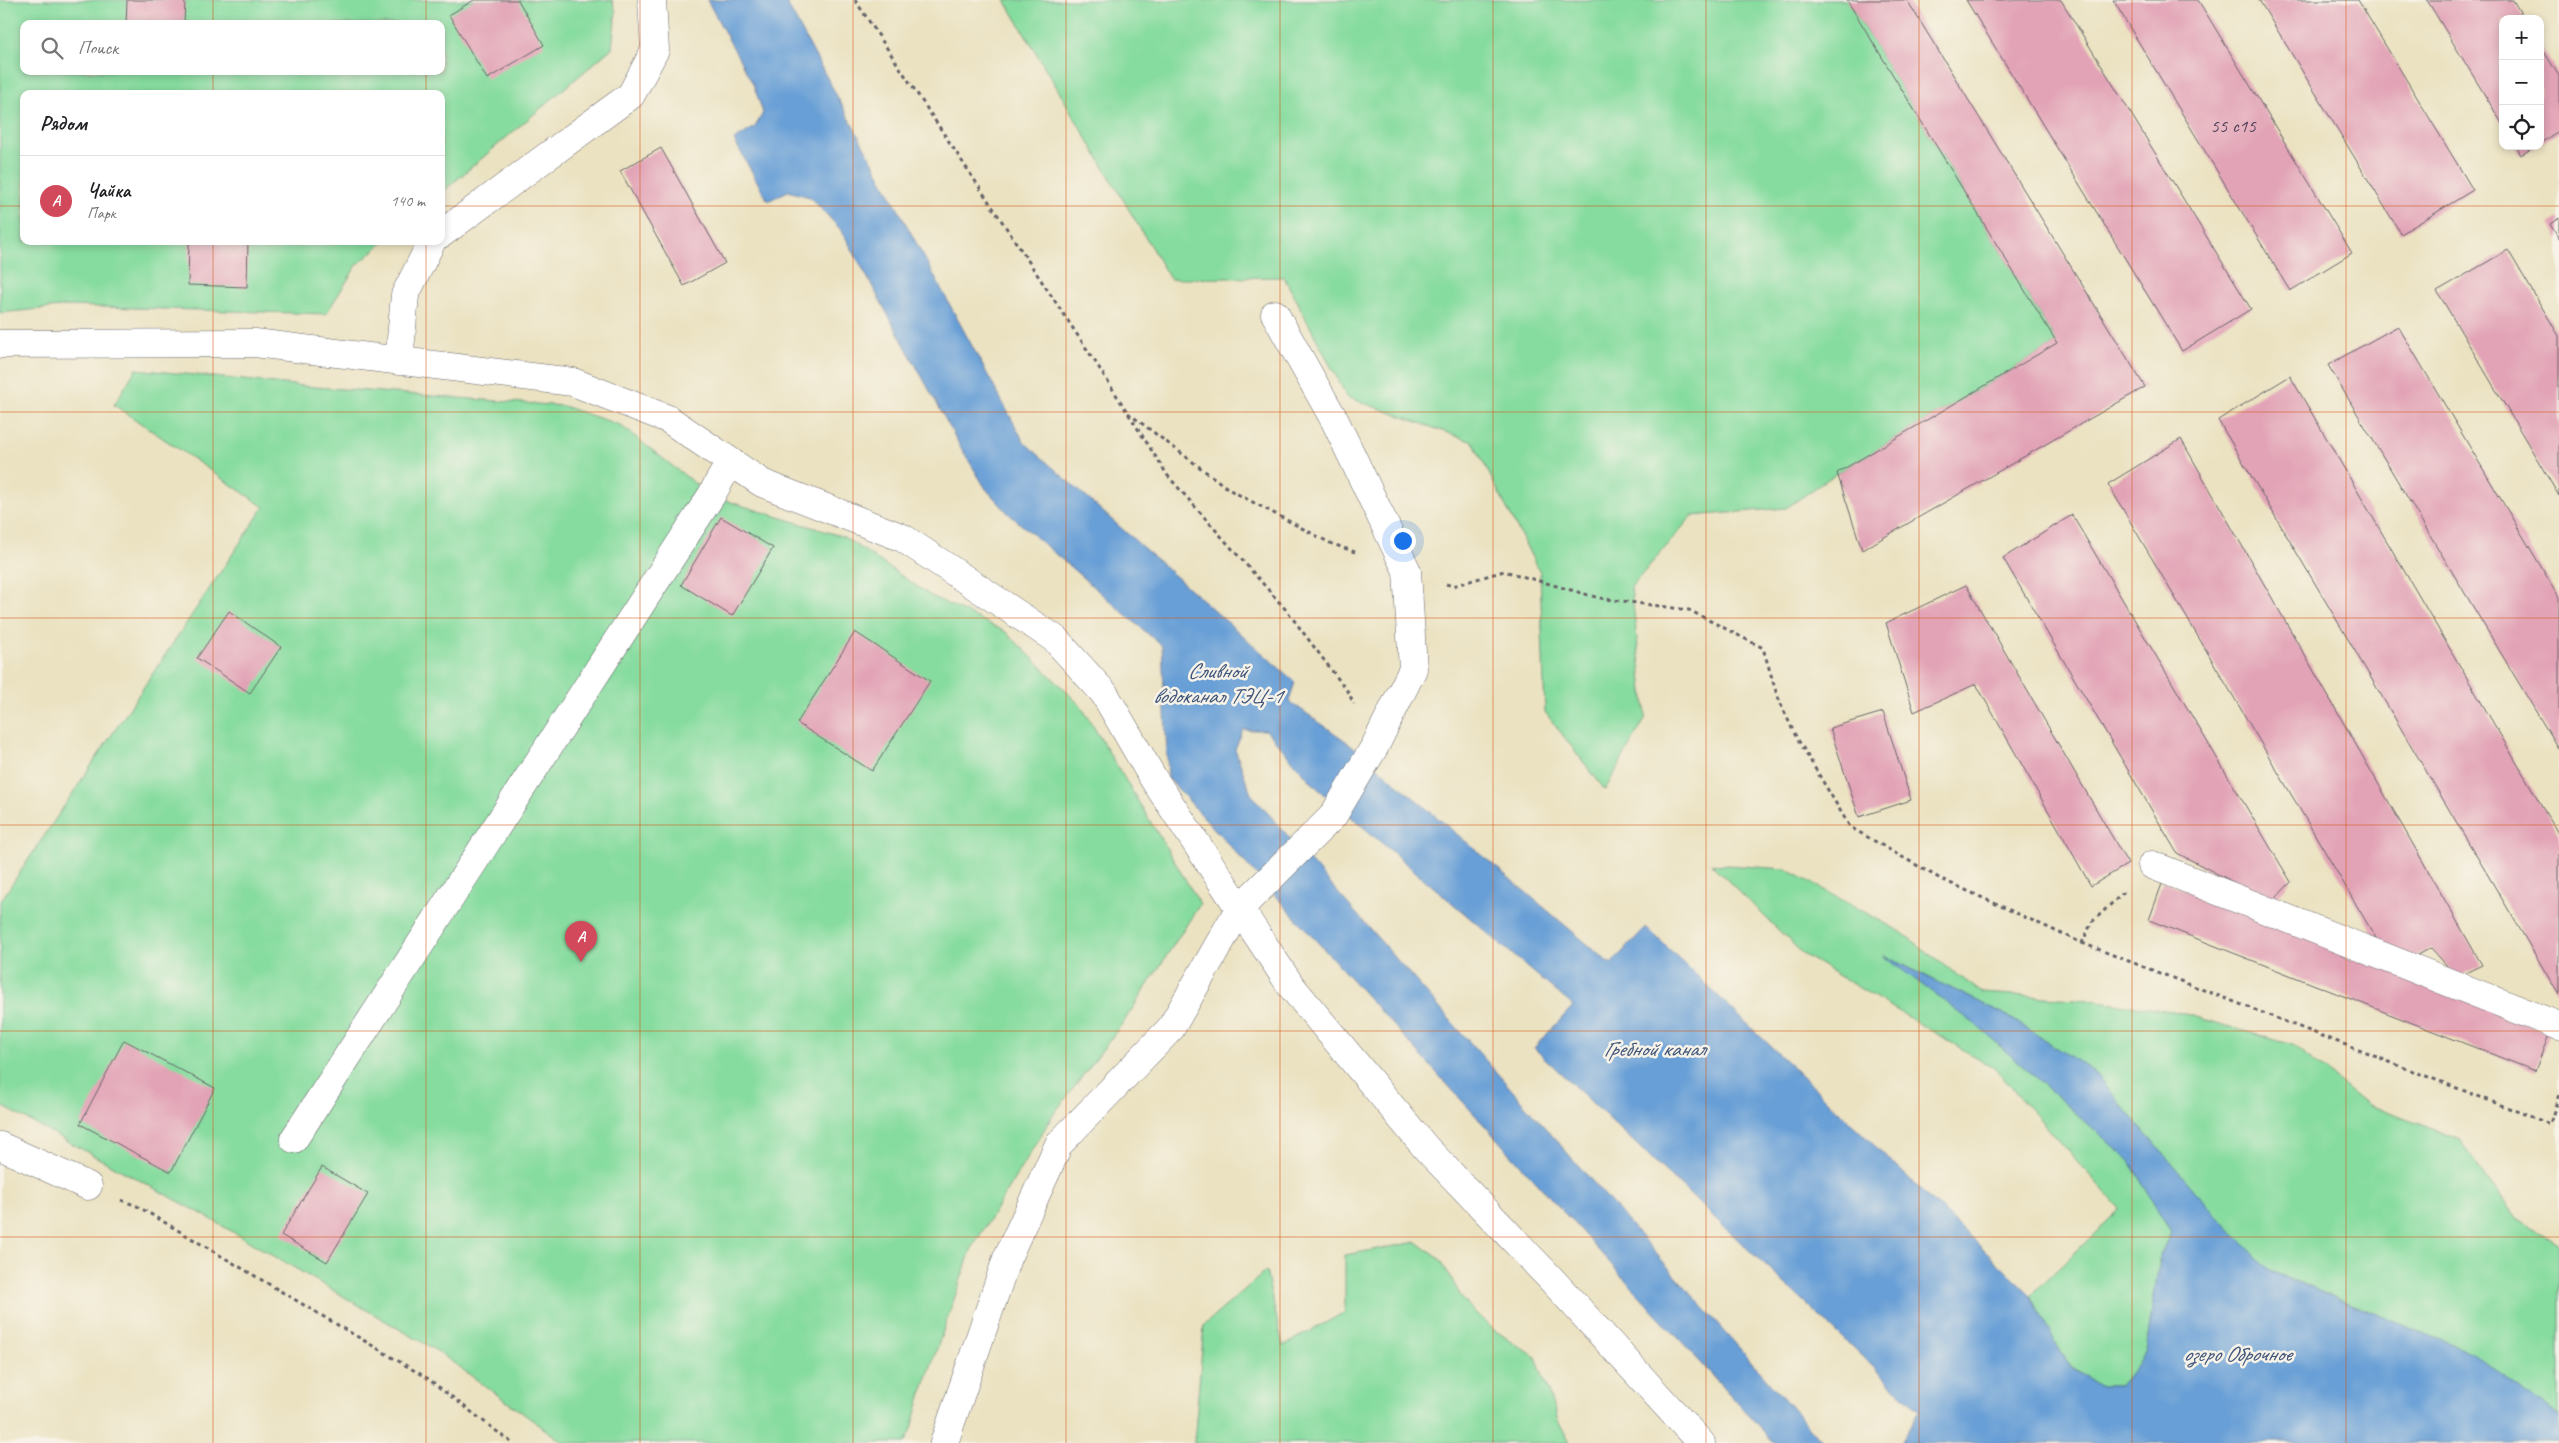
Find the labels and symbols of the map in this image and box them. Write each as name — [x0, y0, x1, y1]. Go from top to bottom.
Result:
house number: 55 с15 — [2210, 114, 2257, 138]
your location — [1390, 528, 1416, 554]
water label: Сливной водоканал ТЭЦ-1 — [1153, 657, 1285, 710]
pin: A — [565, 921, 597, 962]
water label: Гребной канал — [1604, 1035, 1708, 1063]
water label: озеро Оброчное — [2183, 1340, 2294, 1368]

